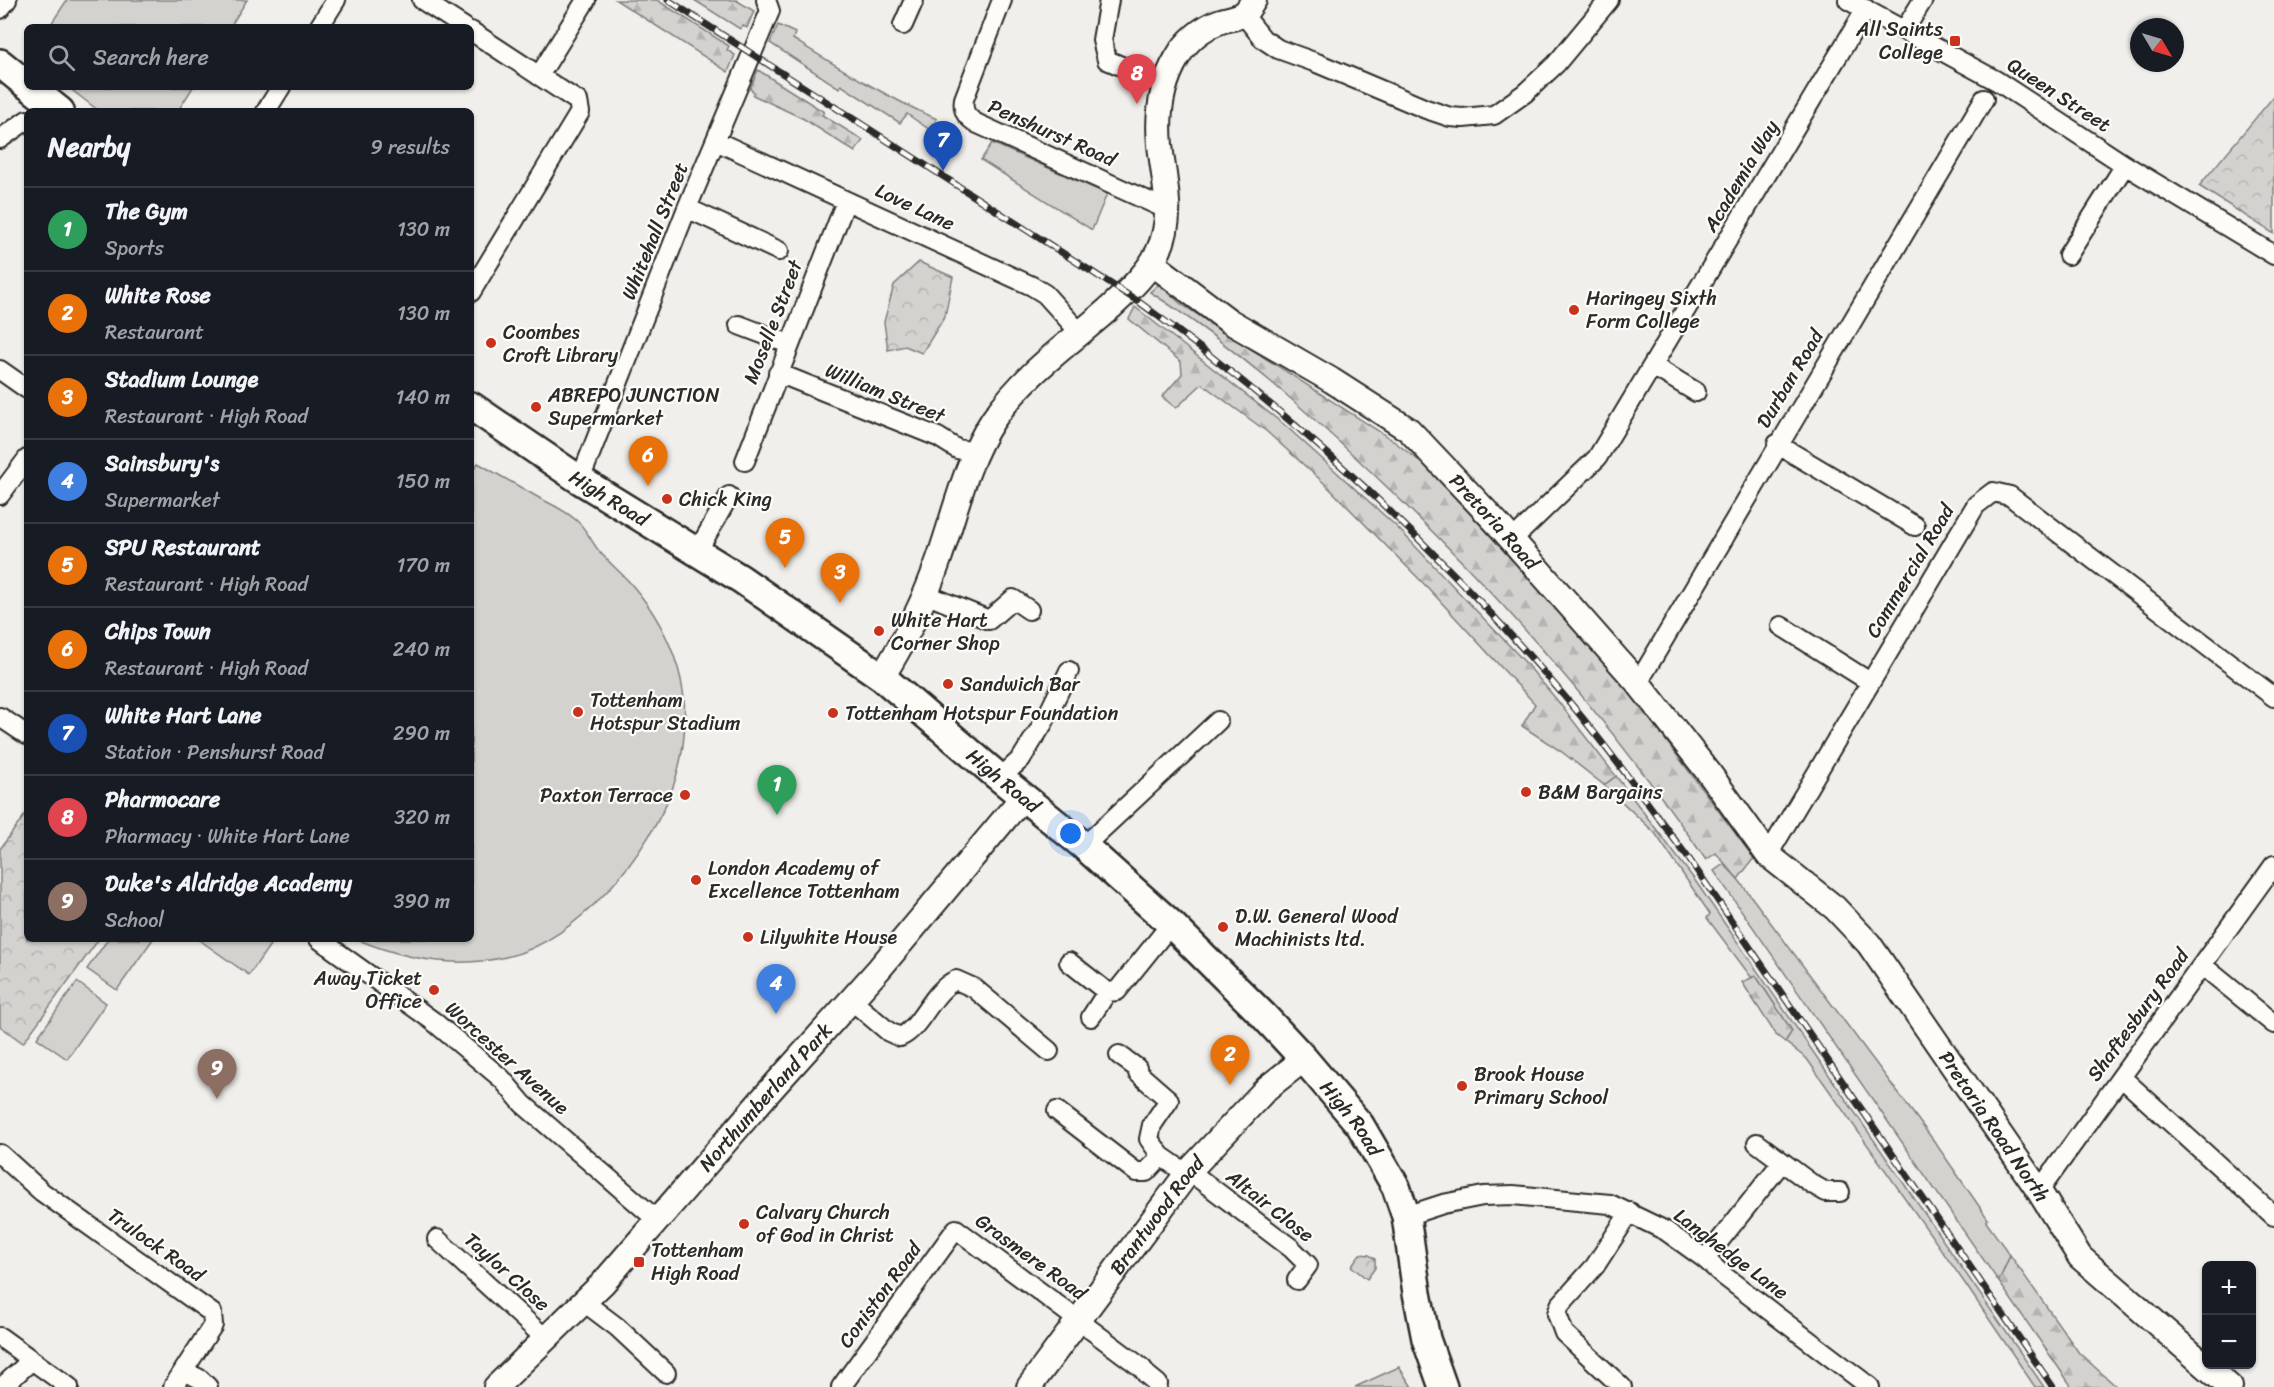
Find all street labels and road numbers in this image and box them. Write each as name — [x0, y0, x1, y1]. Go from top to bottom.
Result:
street label: Queen Street — [2000, 48, 2118, 142]
street label: Penshurst Road — [982, 89, 1123, 177]
street label: Academia Way — [1693, 112, 1789, 240]
street label: Whitehall Street — [611, 157, 699, 305]
street label: Love Lane — [869, 173, 961, 241]
street label: Moselle Street — [733, 254, 813, 389]
street label: Durban Road — [1747, 321, 1834, 435]
street label: William Street — [820, 353, 951, 433]
street label: High Road — [562, 460, 657, 537]
street label: Pretoria Road — [1441, 465, 1549, 579]
street label: Commercial Road — [1856, 496, 1965, 645]
street label: High Road — [958, 739, 1050, 823]
street label: Shaftesbury Road — [2078, 940, 2199, 1089]
street label: Worcester Avenue — [437, 992, 578, 1124]
street label: Northumberland Park — [689, 1014, 841, 1180]
street label: Pretoria Road North — [1930, 1043, 2059, 1209]
street label: High Road — [1311, 1072, 1393, 1164]
street label: Brantwood Road — [1100, 1146, 1214, 1283]
street label: Altair Close — [1217, 1160, 1322, 1252]
street label: Trulock Road — [100, 1198, 213, 1292]
street label: Langhedge Lane — [1666, 1199, 1796, 1309]
street label: Grasmere Road — [968, 1204, 1096, 1311]
street label: Taylor Close — [456, 1223, 558, 1321]
street label: Coniston Road — [829, 1233, 932, 1356]

